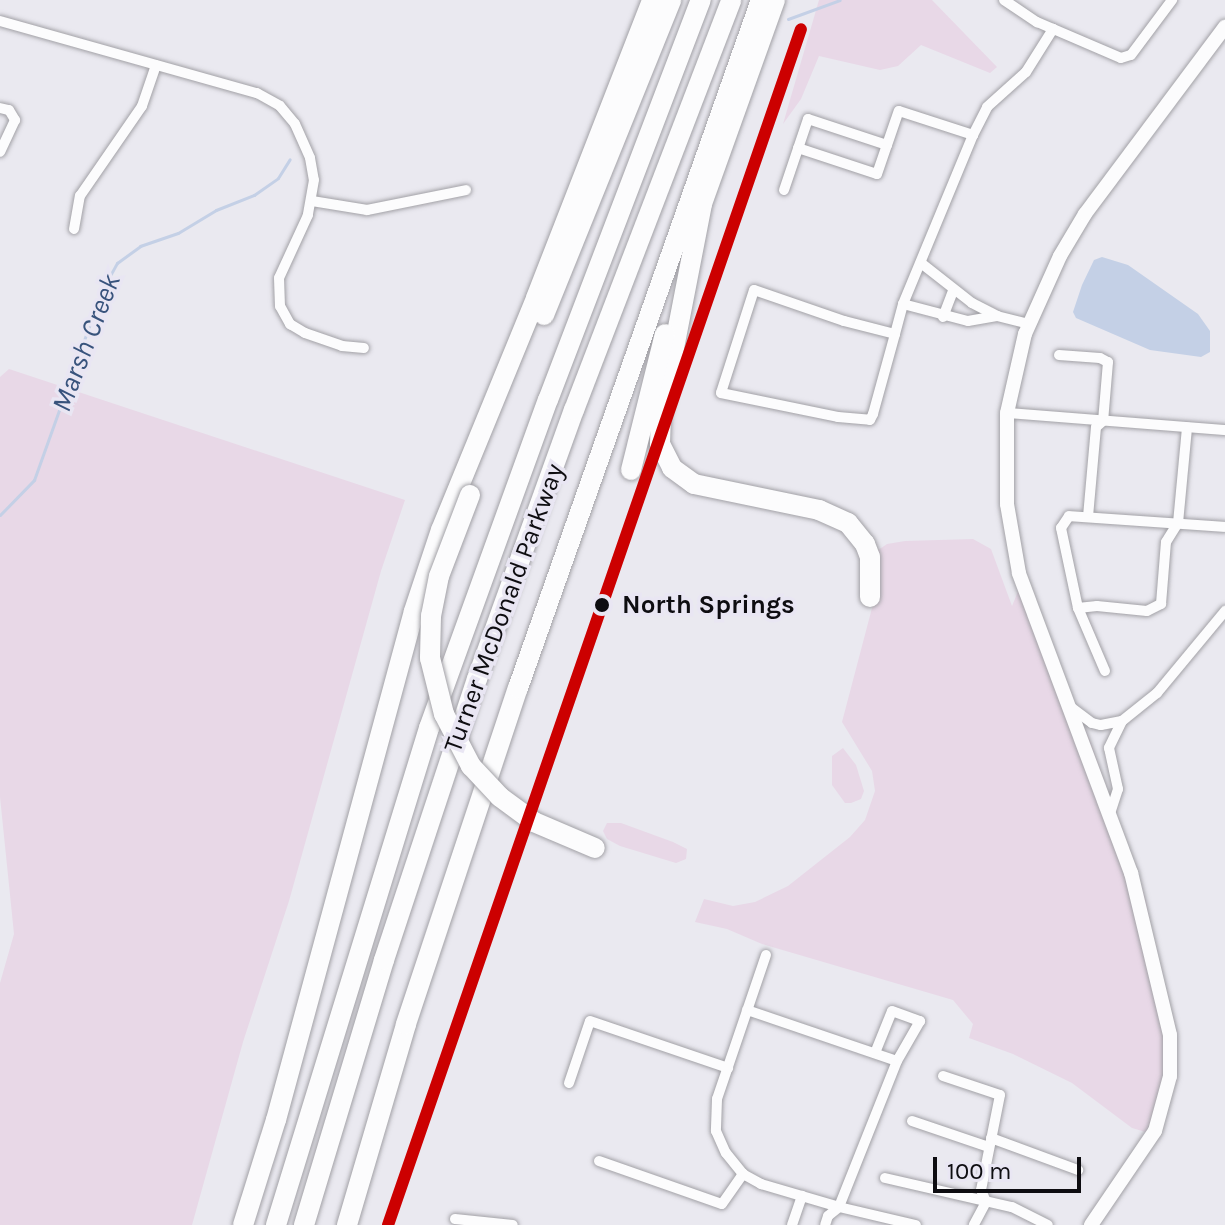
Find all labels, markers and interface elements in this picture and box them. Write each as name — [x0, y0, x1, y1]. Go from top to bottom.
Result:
water label: Marsh Creek — [44, 269, 128, 417]
street label: Turner McDonald Parkway — [437, 460, 571, 756]
place label: North Springs — [622, 589, 795, 621]
marker: North Springs — [589, 592, 615, 618]
scale bar — [937, 1141, 1085, 1191]
text: 100 m — [947, 1157, 1012, 1185]

